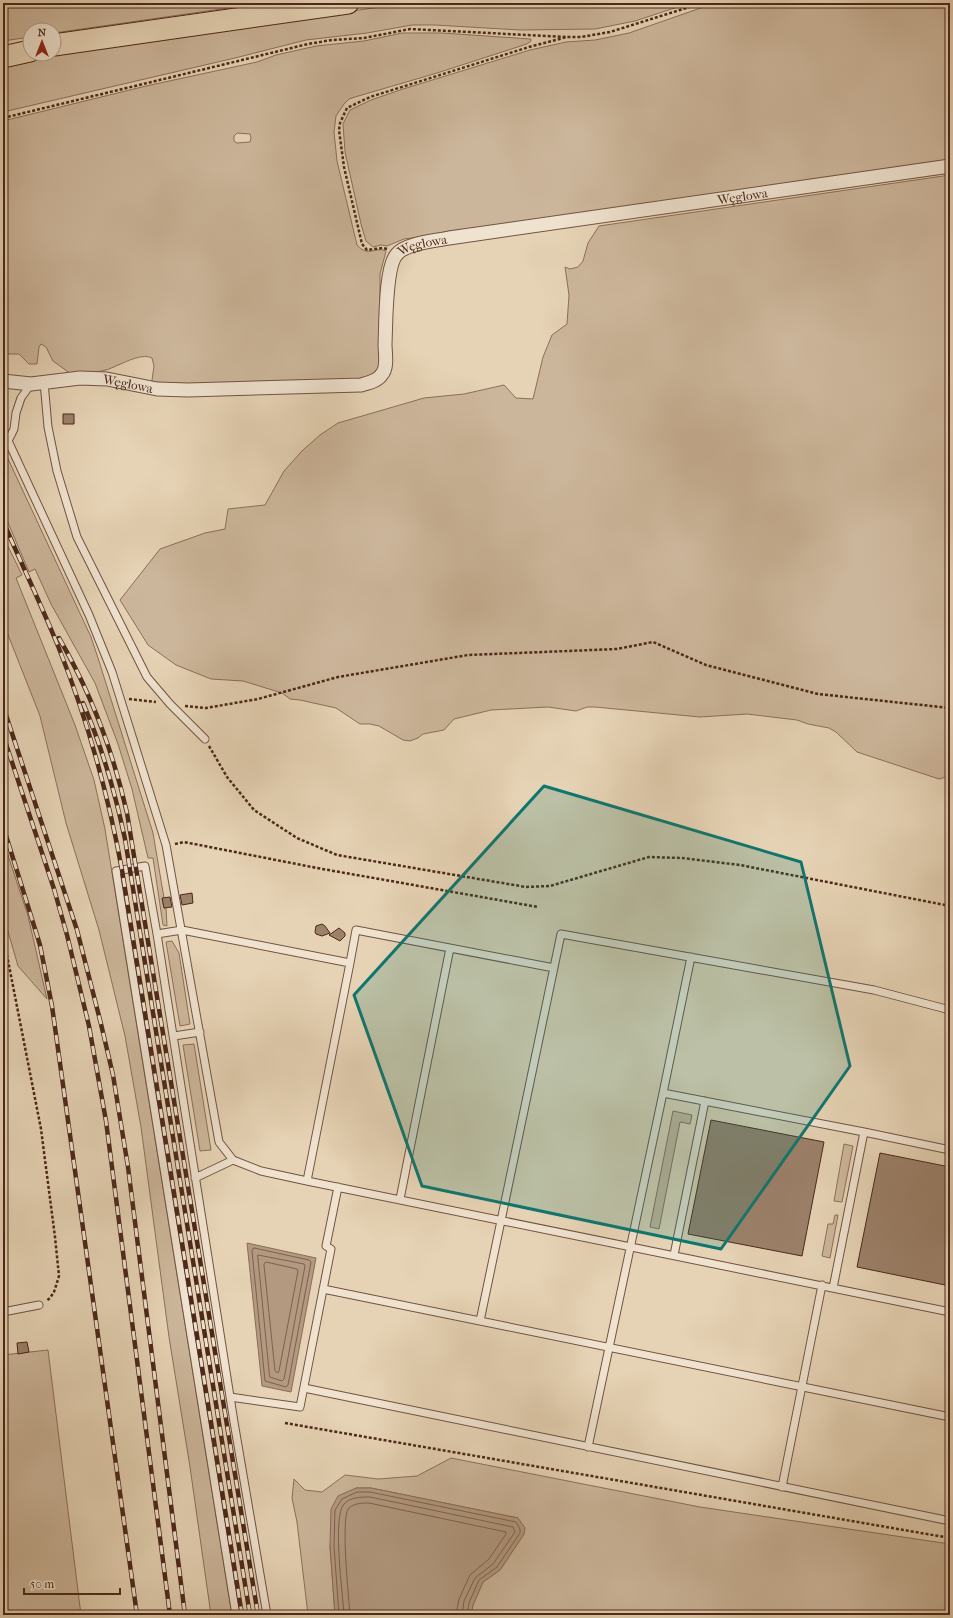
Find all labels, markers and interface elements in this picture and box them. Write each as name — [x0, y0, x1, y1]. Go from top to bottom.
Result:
north arrow — [22, 22, 62, 62]
text: N — [38, 26, 47, 39]
street label: Węglowa — [715, 185, 769, 207]
street label: Węglowa — [394, 231, 449, 259]
street label: Węglowa — [101, 371, 155, 396]
scale bar — [24, 1570, 120, 1596]
text: 50 m — [30, 1577, 54, 1591]

